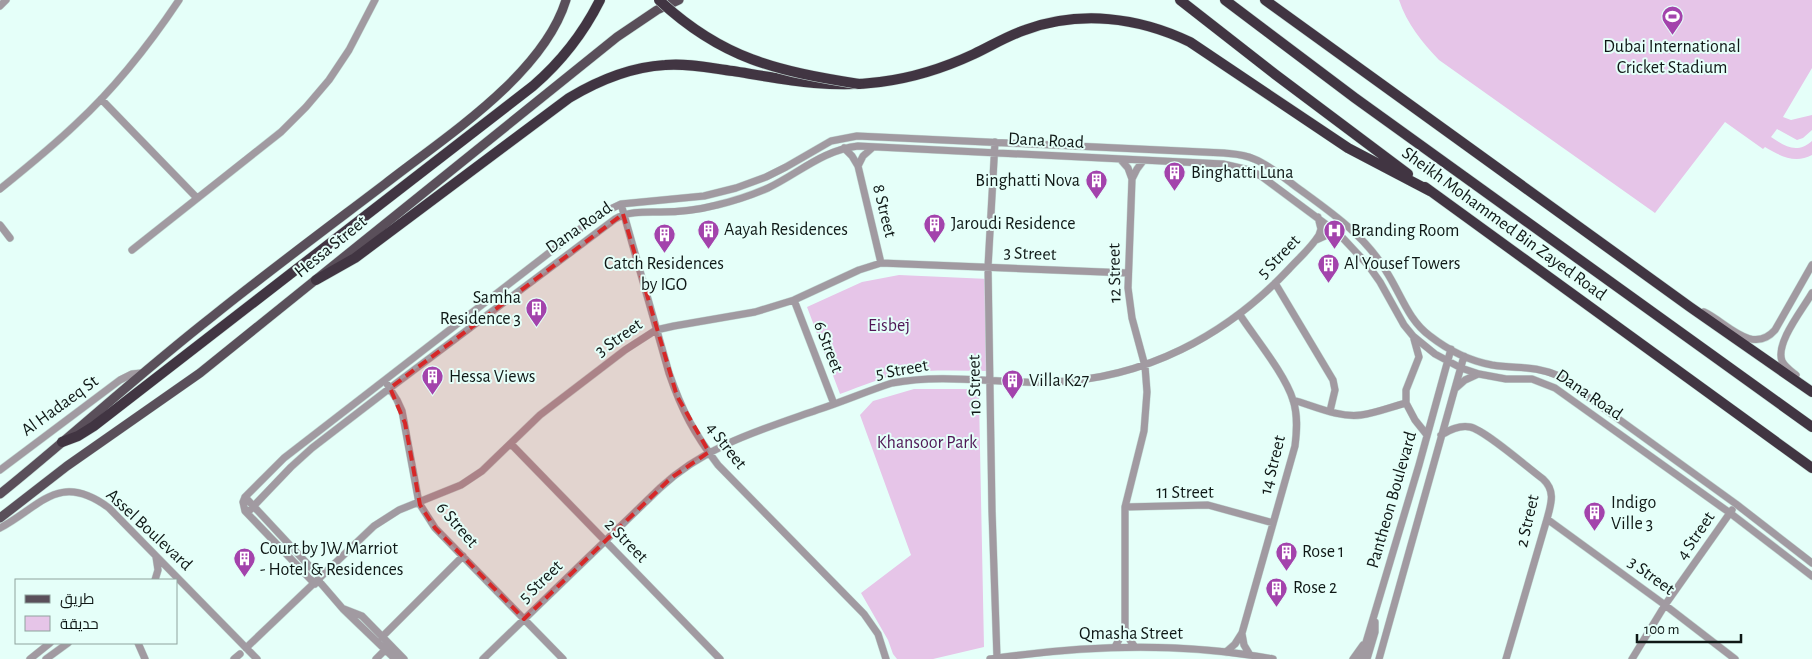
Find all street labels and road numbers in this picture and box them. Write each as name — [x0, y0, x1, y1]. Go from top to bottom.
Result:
street label: Dana Road — [1008, 130, 1084, 152]
street label: Sheikh Mohammed Bin Zayed Road — [1398, 144, 1610, 304]
street label: 8 Street — [869, 183, 899, 240]
street label: Dana Road — [543, 199, 615, 257]
street label: Hessa Street — [291, 212, 371, 281]
street label: 5 Street — [1254, 232, 1304, 282]
street label: 12 Street — [1105, 243, 1125, 303]
street label: 3 Street — [1003, 244, 1057, 264]
street label: 3 Street — [592, 315, 646, 361]
street label: 6 Street — [810, 319, 846, 376]
street label: 10 Street — [965, 354, 985, 416]
street label: 5 Street — [874, 357, 930, 383]
street label: Dana Road — [1552, 366, 1626, 424]
street label: Al Hadaeq St — [18, 372, 102, 440]
street label: 4 Street — [702, 419, 750, 473]
street label: Pantheon Boulevard — [1364, 430, 1420, 570]
street label: 14 Street — [1257, 433, 1289, 496]
street label: 11 Street — [1156, 484, 1214, 502]
street label: Assel Boulevard — [103, 486, 195, 574]
street label: 2 Street — [1513, 493, 1543, 549]
street label: 6 Street — [433, 499, 482, 551]
street label: 4 Street — [1673, 508, 1719, 563]
street label: 2 Street — [601, 515, 651, 567]
street label: 3 Street — [1624, 553, 1678, 599]
street label: 5 Street — [516, 557, 566, 607]
street label: Qmasha Street — [1079, 625, 1183, 643]

